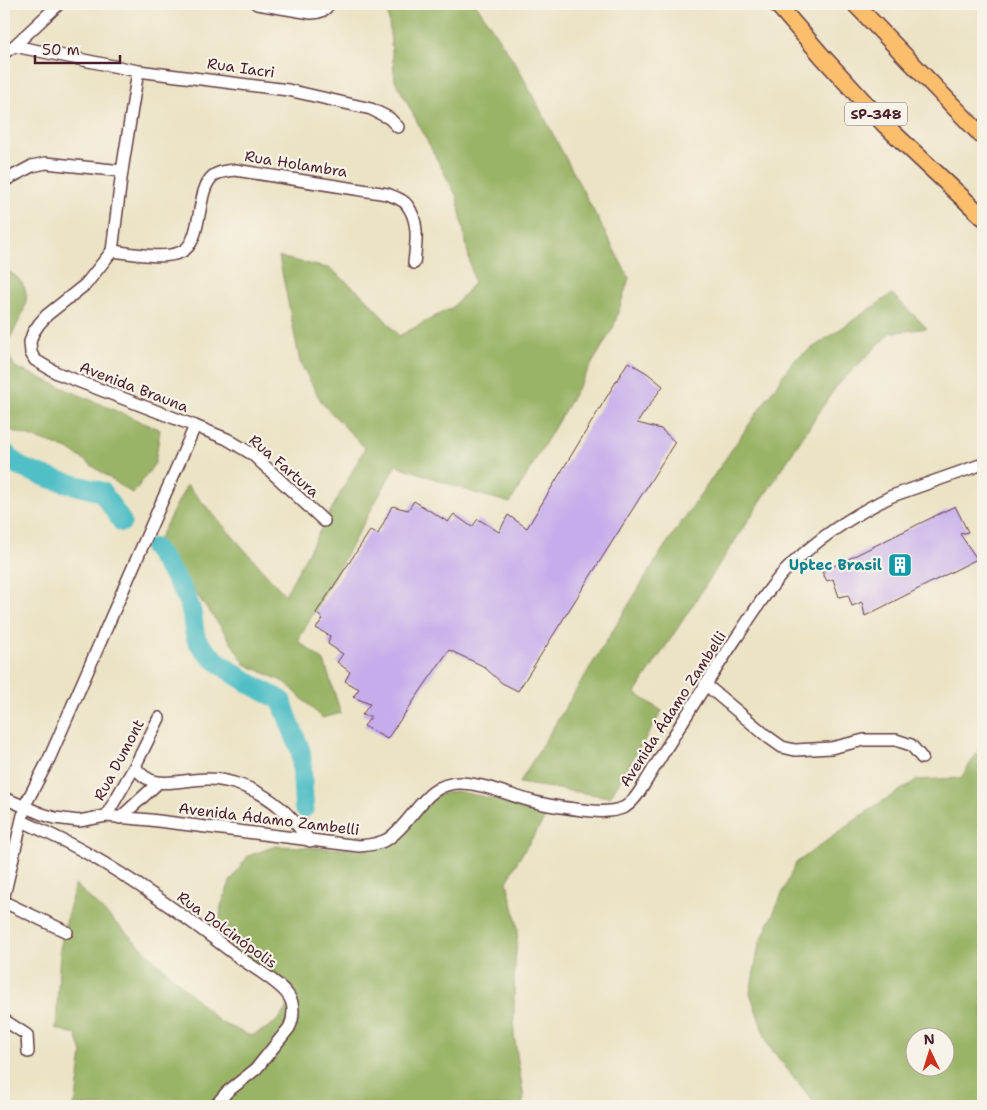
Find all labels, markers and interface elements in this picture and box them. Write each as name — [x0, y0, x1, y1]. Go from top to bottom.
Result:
scale bar — [35, 32, 120, 64]
text: 50 m — [42, 40, 80, 60]
street label: Rua Iacri — [206, 53, 276, 83]
road number: SP-348 — [845, 102, 907, 126]
street label: Rua Holambra — [243, 146, 349, 182]
street label: Avenida Brauna — [77, 357, 192, 417]
street label: Rua Fartura — [245, 430, 324, 502]
building icon: Uptec Brasil — [887, 552, 913, 578]
place label: Uptec Brasil — [789, 555, 882, 575]
street label: Avenida Ádamo Zambelli — [614, 627, 731, 791]
street label: Rua Dumont — [89, 716, 149, 804]
street label: Avenida Ádamo Zambelli — [177, 797, 361, 840]
street label: Rua Dolcinópolis — [173, 887, 281, 973]
north arrow — [904, 1028, 954, 1078]
text: N — [923, 1030, 935, 1048]

